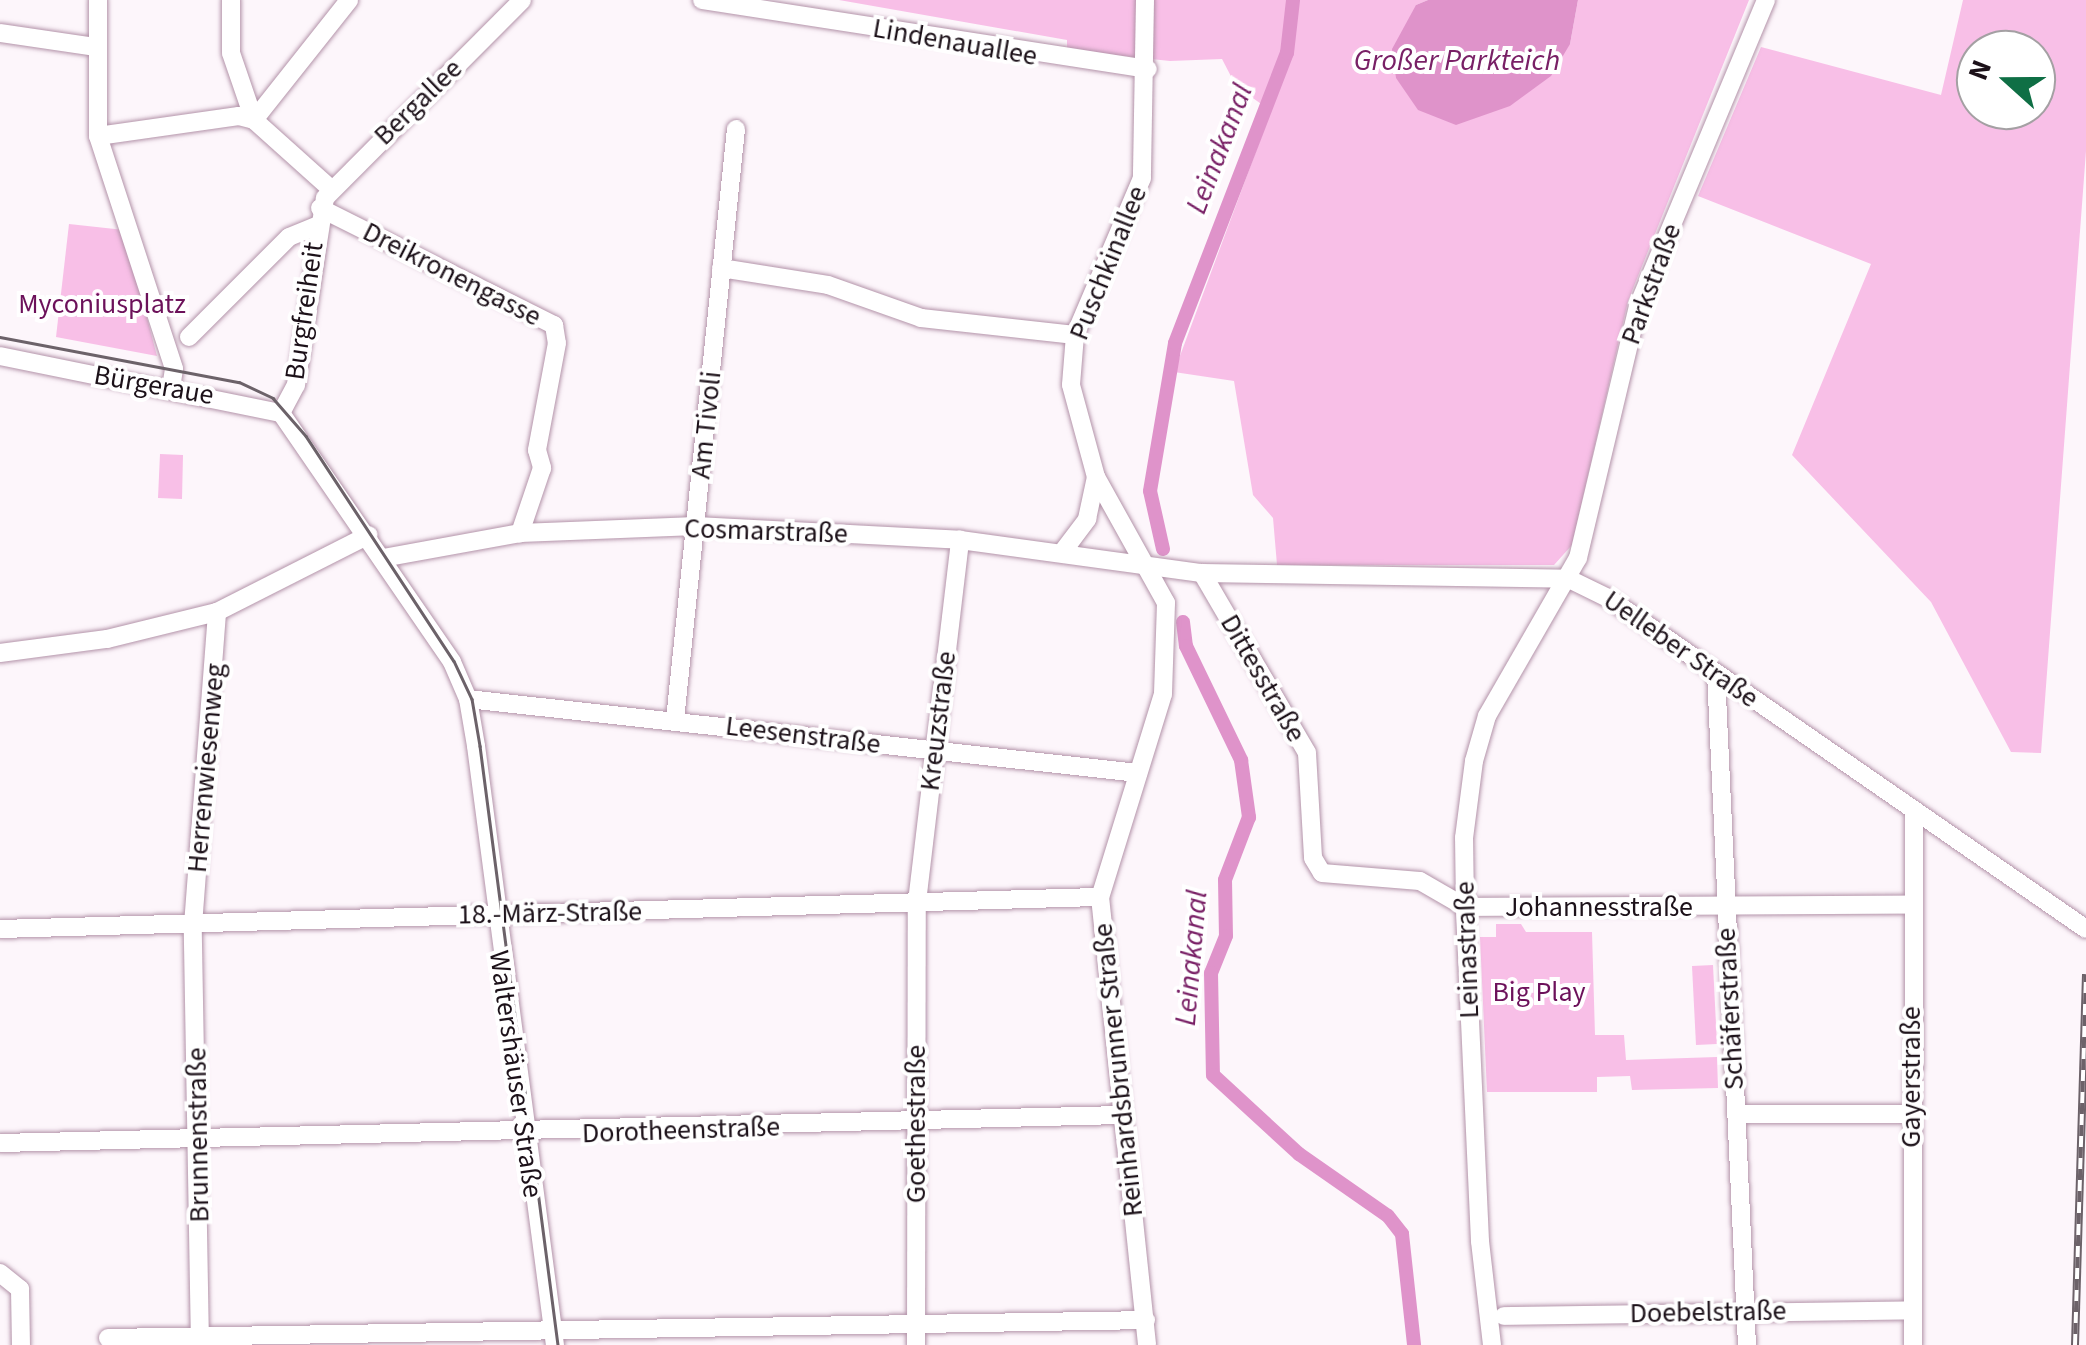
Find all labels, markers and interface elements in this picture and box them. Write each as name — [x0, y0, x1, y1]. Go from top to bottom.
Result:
street label: Lindenauallee — [870, 11, 1040, 73]
north arrow — [1956, 30, 2056, 130]
water label: Großer Parkteich — [1354, 43, 1560, 79]
street label: Bergallee — [367, 52, 469, 152]
text: N — [1958, 54, 2002, 86]
water label: Leinakanal — [1179, 79, 1261, 219]
street label: Puschkinallee — [1062, 181, 1154, 345]
street label: Dreikronengasse — [357, 215, 547, 333]
street label: Parkstraße — [1614, 219, 1688, 349]
street label: Burgfreiheit — [278, 240, 330, 382]
park label: Myconiusplatz — [18, 287, 186, 321]
street label: Bürgeraue — [91, 358, 217, 412]
street label: Am Tivoli — [684, 369, 728, 481]
street label: Cosmarstraße — [684, 511, 848, 551]
street label: Uelleber Straße — [1597, 583, 1765, 715]
street label: Dittesstraße — [1213, 608, 1313, 748]
street label: Kreuzstraße — [913, 649, 963, 793]
street label: Herrenwiesenweg — [180, 662, 232, 874]
street label: Leesenstraße — [724, 709, 882, 761]
street label: Leinastraße — [1448, 881, 1486, 1019]
water label: Leinakanal — [1168, 889, 1216, 1027]
street label: Johannesstraße — [1505, 890, 1693, 924]
street label: 18.-März-Straße — [458, 895, 642, 931]
street label: Reinhardsbrunner Straße — [1086, 922, 1150, 1218]
street label: Schäferstraße — [1709, 927, 1751, 1091]
street label: Waltershäuser Straße — [482, 948, 550, 1200]
park label: Big Play — [1492, 975, 1586, 1009]
street label: Gayerstraße — [1894, 1006, 1928, 1148]
street label: Goethestraße — [899, 1045, 933, 1203]
street label: Brunnenstraße — [180, 1047, 216, 1223]
street label: Dorotheenstraße — [581, 1110, 781, 1150]
street label: Doebelstraße — [1629, 1294, 1787, 1330]

